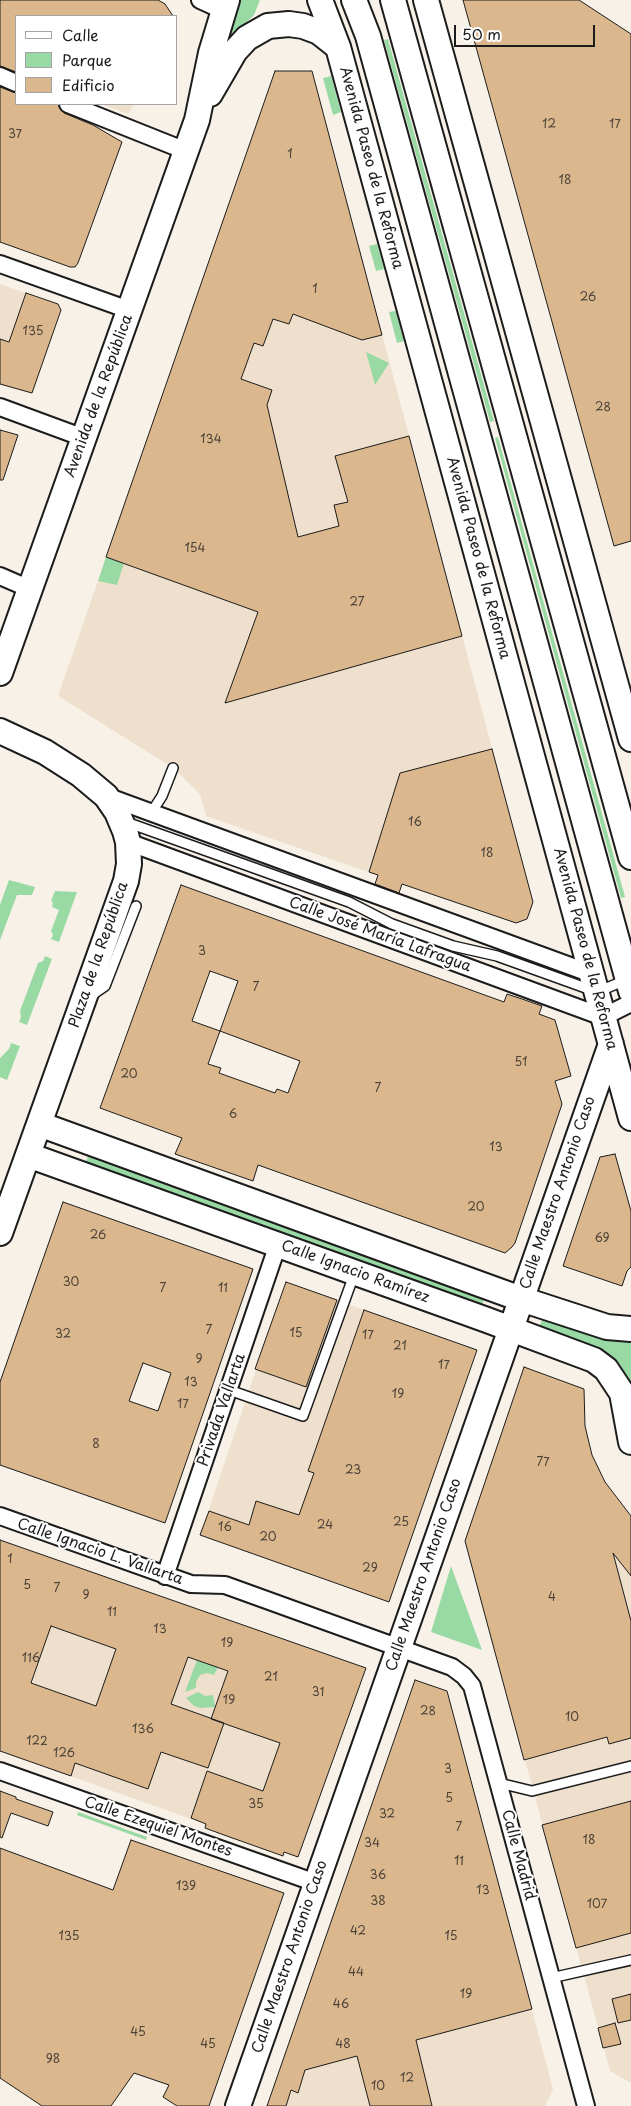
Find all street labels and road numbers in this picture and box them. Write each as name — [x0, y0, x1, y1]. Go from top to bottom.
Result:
street label: Avenida Paseo de la Reforma — [335, 65, 407, 271]
street label: Avenida de la República — [61, 312, 137, 480]
street label: Avenida Paseo de la Reforma — [442, 455, 514, 661]
street label: Avenida Paseo de la Reforma — [549, 846, 621, 1052]
street label: Plaza de la República — [66, 880, 132, 1030]
street label: Calle José María Lafragua — [286, 894, 474, 976]
street label: Calle Maestro Antonio Caso — [516, 1094, 600, 1292]
street label: Calle Ignacio Ramírez — [279, 1237, 431, 1307]
street label: Privada Vallarta — [194, 1351, 250, 1469]
street label: Calle Maestro Antonio Caso — [382, 1476, 466, 1674]
street label: Calle Ignacio L. Vallarta — [15, 1515, 185, 1589]
street label: Calle Ezequiel Montes — [82, 1793, 234, 1861]
street label: Calle Madrid — [497, 1808, 539, 1902]
street label: Calle Maestro Antonio Caso — [248, 1858, 332, 2056]

